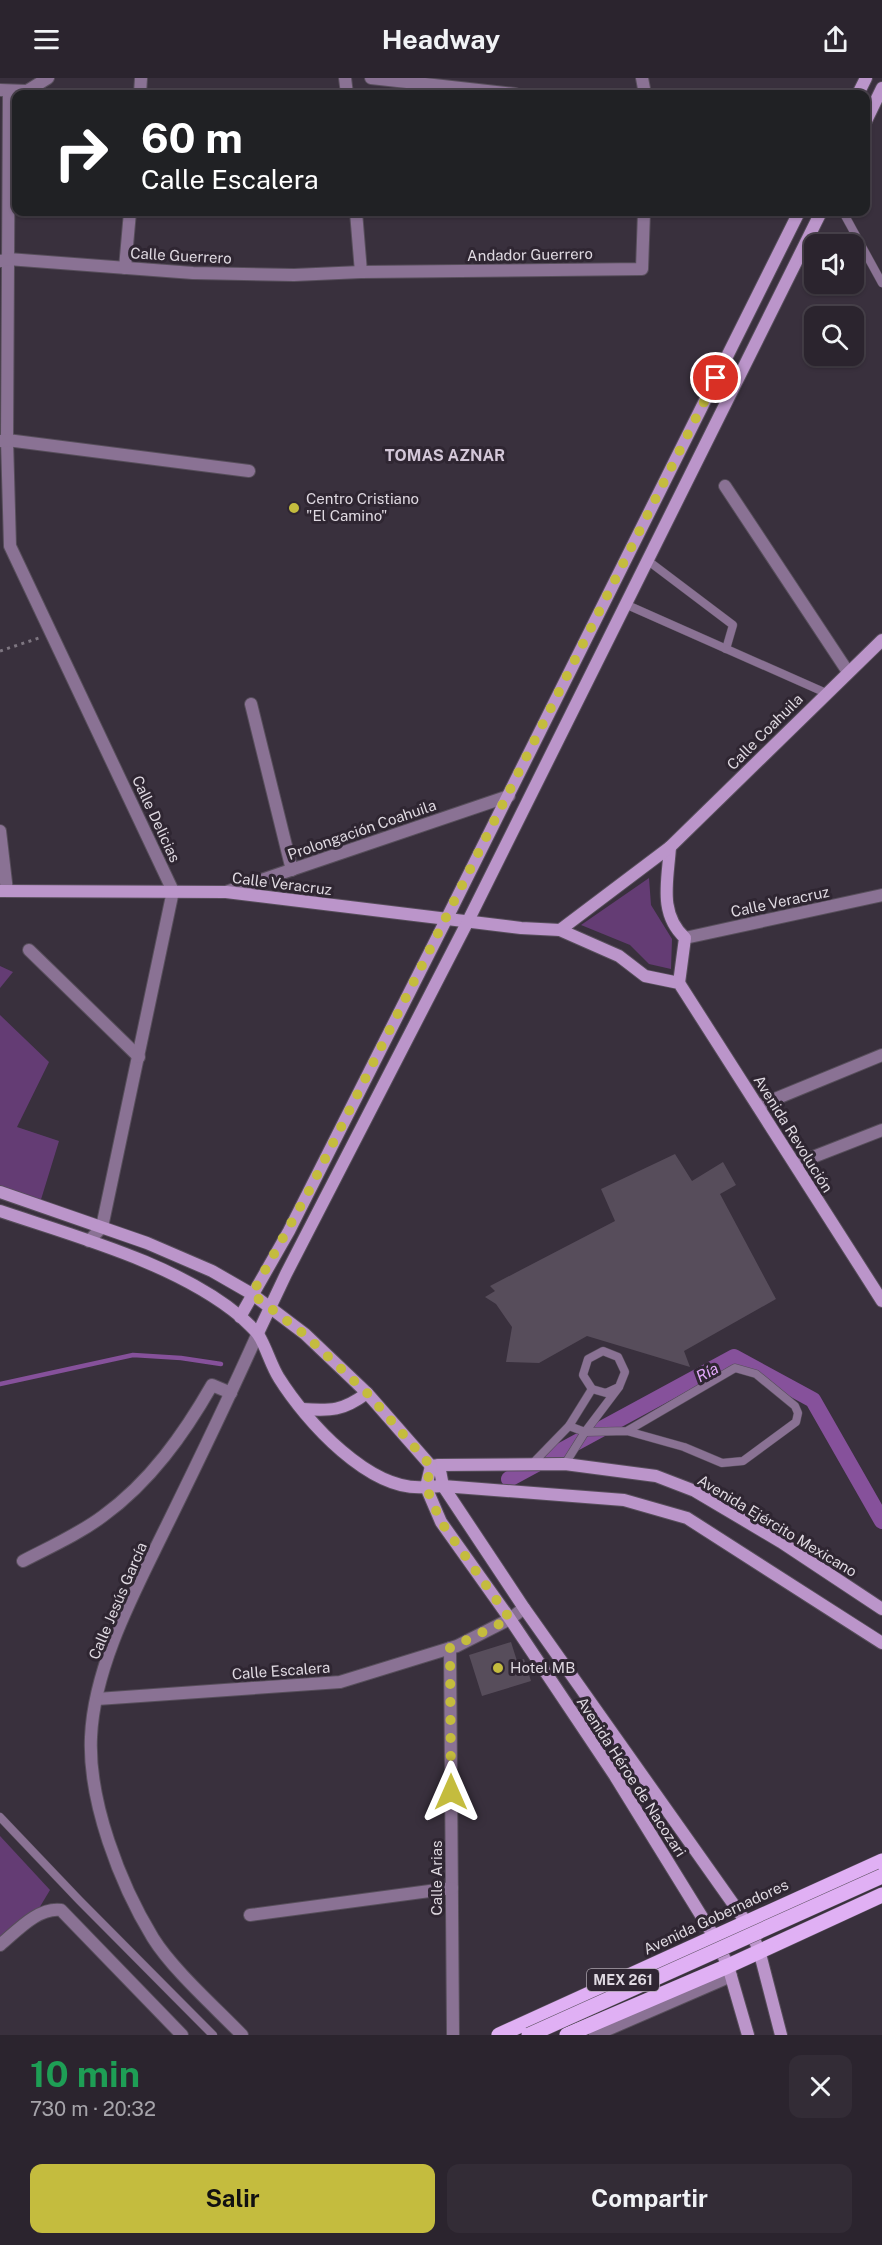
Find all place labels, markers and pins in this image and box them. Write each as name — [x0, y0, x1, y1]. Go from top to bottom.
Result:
pin — [690, 352, 741, 403]
place label: Centro Cristiano "El Camino" — [306, 490, 419, 524]
marker: Centro Cristiano "El Camino" — [287, 501, 301, 515]
place label: Hotel MB — [510, 1659, 575, 1676]
marker: Hotel MB — [491, 1661, 505, 1675]

